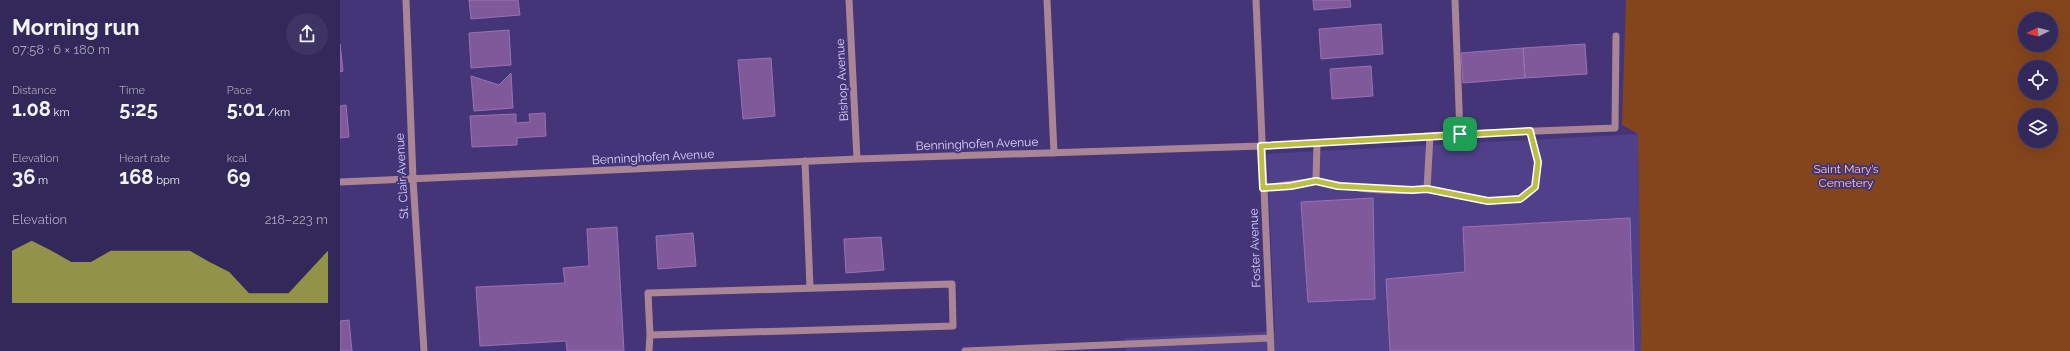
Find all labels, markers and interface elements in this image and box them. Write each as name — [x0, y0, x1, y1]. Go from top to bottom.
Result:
north arrow — [2018, 12, 2058, 52]
map controls — [2018, 12, 2058, 148]
button: share — [286, 13, 328, 55]
text: Morning run — [12, 14, 140, 40]
street label: Bishop Avenue — [833, 38, 851, 122]
text: 07:58 · 6 × 180 m — [12, 42, 110, 57]
button: locate — [2018, 60, 2058, 100]
text: Distance — [12, 84, 56, 97]
text: Time — [119, 84, 145, 97]
text: Pace — [227, 84, 252, 97]
text: 1.08 — [12, 97, 51, 121]
text: 5:25 — [119, 97, 158, 121]
text: 5:01 — [227, 97, 265, 121]
text: km — [51, 106, 70, 119]
text: /km — [265, 106, 290, 119]
button: layers — [2018, 108, 2058, 148]
pin — [1443, 117, 1477, 151]
icon: arrive — [1449, 123, 1471, 145]
street label: St. Clair Avenue — [393, 133, 411, 219]
street label: Benninghofen Avenue — [915, 135, 1039, 153]
street label: Benninghofen Avenue — [591, 147, 715, 167]
text: Elevation — [12, 152, 59, 165]
text: Heart rate — [119, 152, 170, 165]
text: kcal — [227, 152, 247, 165]
park label: Saint Mary’s Cemetery — [1813, 162, 1879, 190]
text: 36 — [12, 165, 35, 189]
text: 168 — [119, 165, 153, 189]
text: 69 — [227, 165, 251, 189]
text: m — [35, 174, 48, 187]
text: bpm — [153, 174, 180, 187]
street label: Foster Avenue — [1247, 208, 1263, 288]
text: Elevation — [12, 212, 67, 227]
text: 218–223 m — [265, 212, 328, 227]

